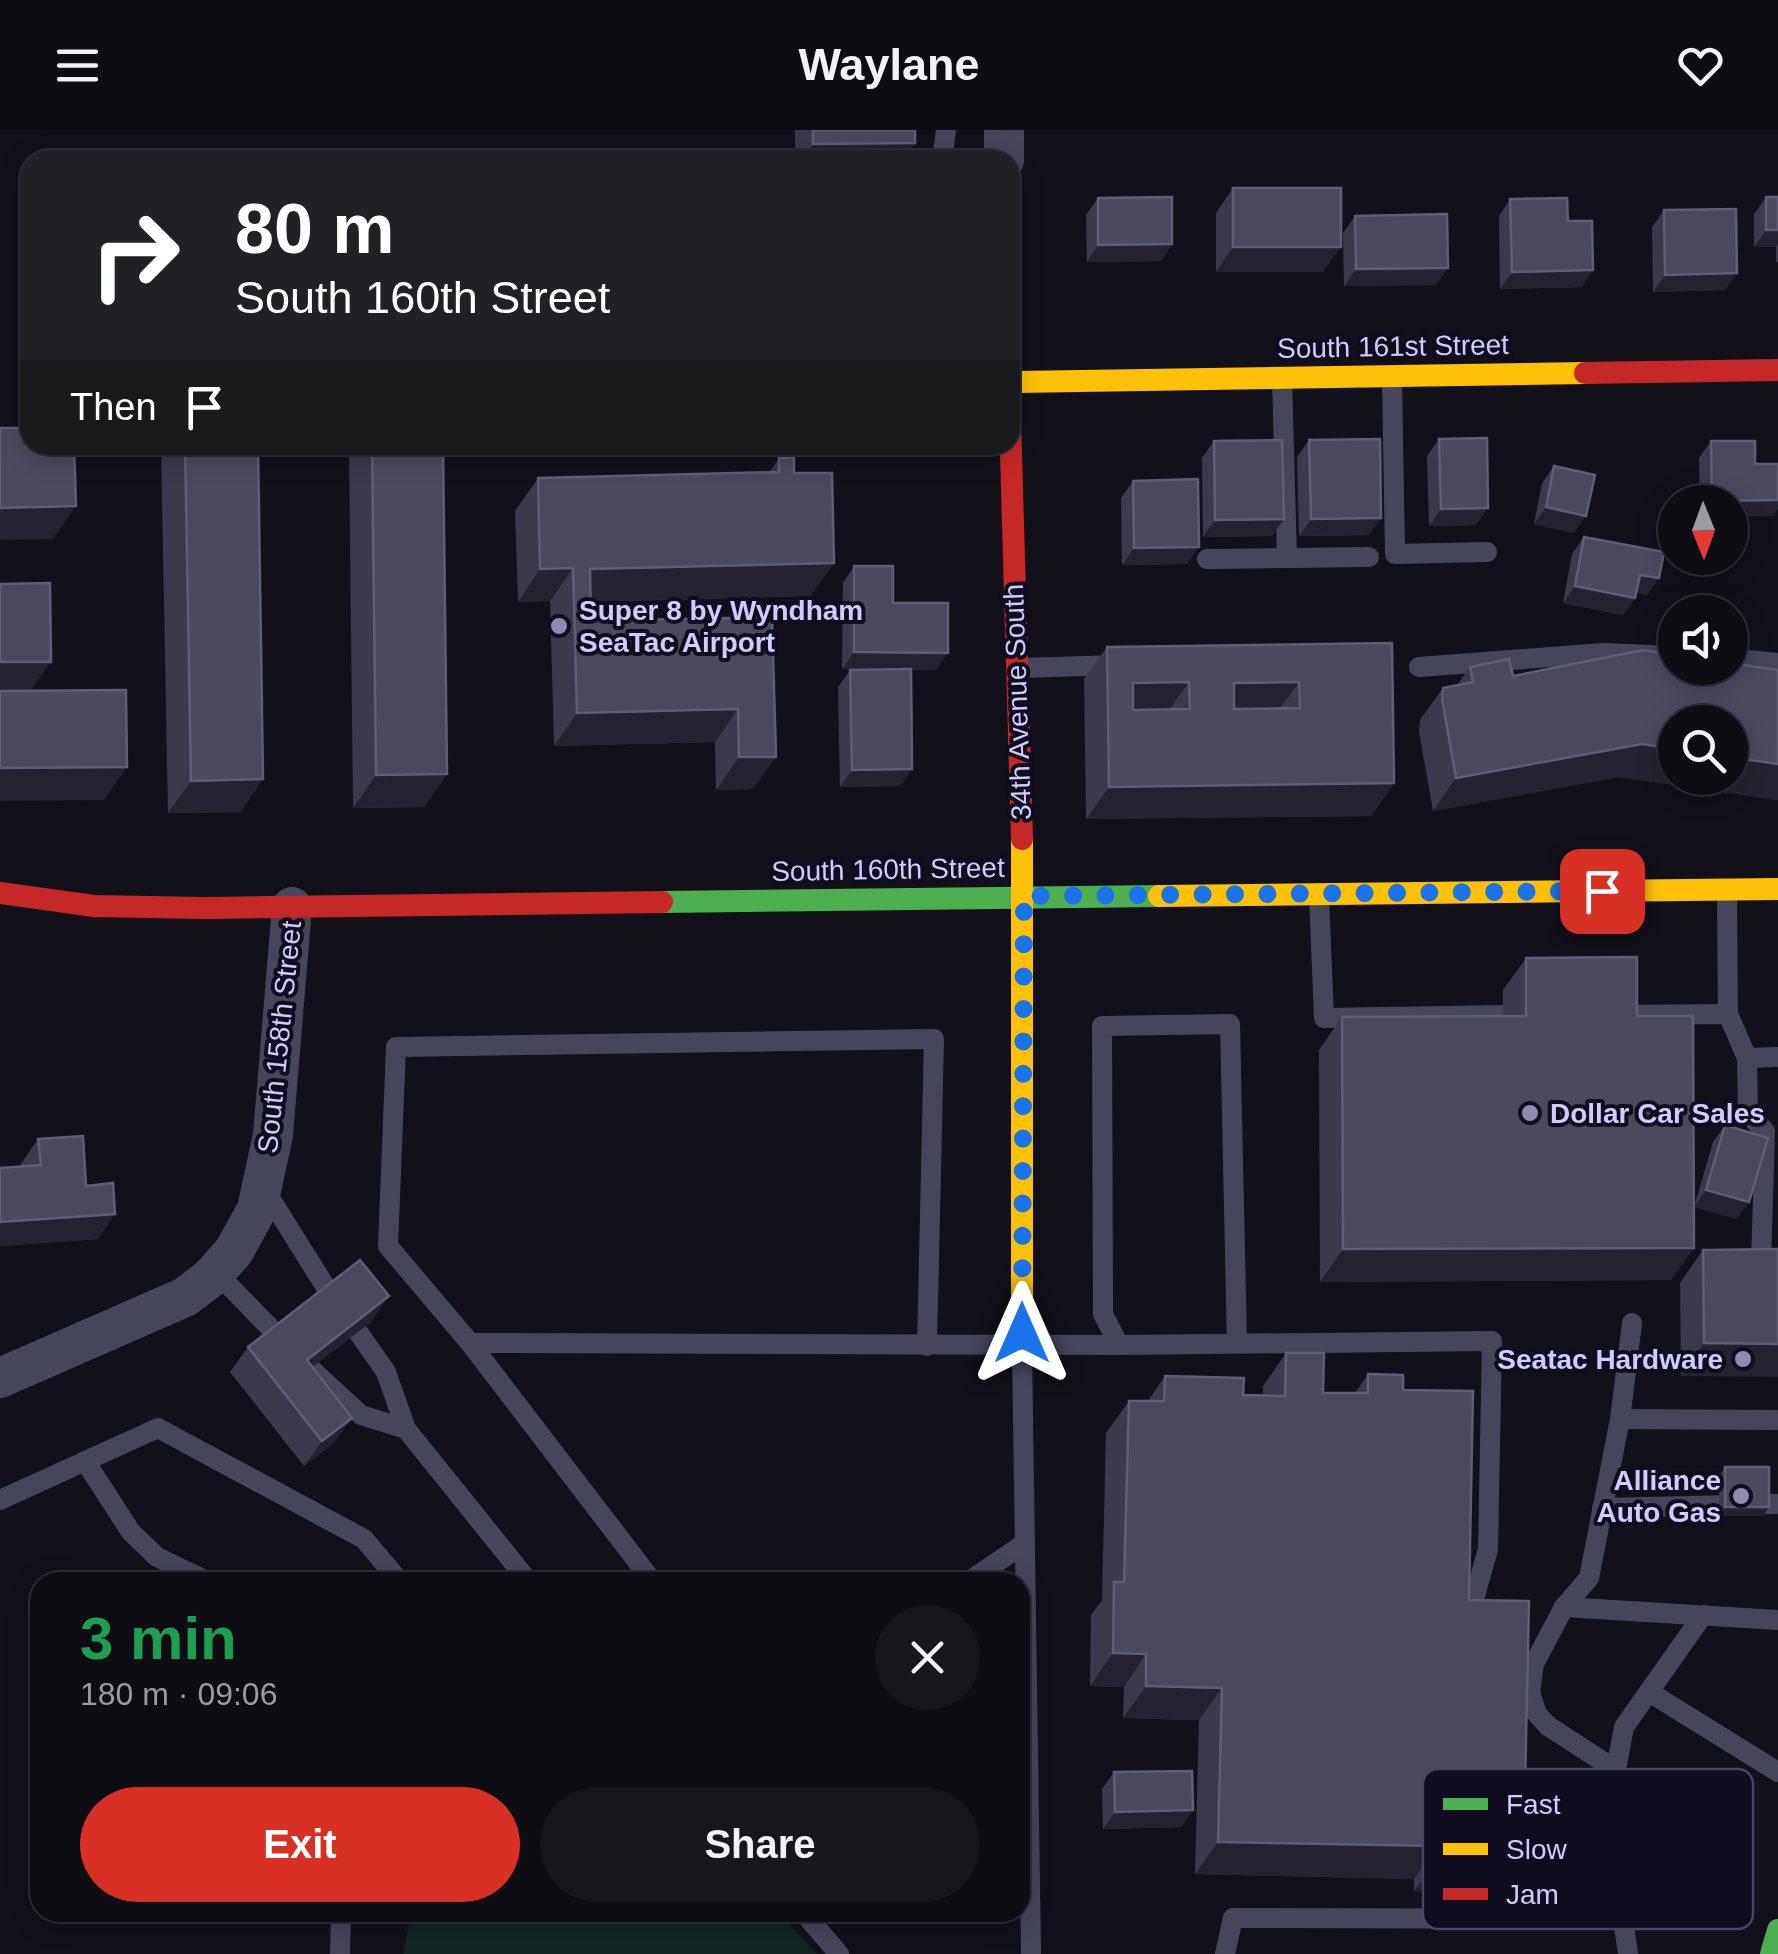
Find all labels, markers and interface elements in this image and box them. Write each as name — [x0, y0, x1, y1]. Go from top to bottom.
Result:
icon: menu — [50, 38, 105, 93]
icon: heart — [1673, 38, 1728, 93]
text: Waylane — [799, 39, 979, 90]
icon: right — [70, 190, 200, 320]
text: 80 m — [235, 190, 395, 268]
text: South 160th Street — [235, 272, 610, 323]
street label: South 161st Street — [1277, 329, 1509, 364]
icon: arrive — [177, 380, 232, 435]
text: Then — [70, 386, 157, 428]
north arrow — [1658, 485, 1748, 575]
map controls — [1658, 485, 1748, 795]
street label: 34th Avenue South — [998, 583, 1037, 821]
place label: Super 8 by Wyndham SeaTac Airport — [579, 595, 863, 658]
button: sound — [1658, 595, 1748, 685]
marker: Super 8 by Wyndham SeaTac Airport — [548, 615, 570, 637]
button: search — [1658, 705, 1748, 795]
pin — [1560, 849, 1645, 934]
street label: South 160th Street — [771, 852, 1005, 887]
icon: arrive — [1575, 864, 1630, 919]
street label: South 158th Street — [252, 919, 307, 1155]
place label: Dollar Car Sales — [1550, 1098, 1765, 1129]
marker: Dollar Car Sales — [1519, 1102, 1541, 1124]
position arrow — [970, 1281, 1074, 1385]
place label: Seatac Hardware — [1497, 1344, 1723, 1375]
marker: Seatac Hardware — [1732, 1348, 1754, 1370]
place label: Alliance Auto Gas — [1597, 1465, 1721, 1528]
marker: Alliance Auto Gas — [1730, 1485, 1752, 1507]
text: 3 min — [80, 1605, 237, 1672]
button: close — [875, 1605, 980, 1710]
text: 180 m · 09:06 — [80, 1676, 277, 1712]
legend — [1423, 1769, 1753, 1929]
button: Exit — [80, 1787, 520, 1902]
button: Share — [540, 1787, 980, 1902]
text: Fast — [1506, 1789, 1561, 1820]
text: Slow — [1506, 1834, 1567, 1865]
text: Jam — [1506, 1879, 1559, 1910]

